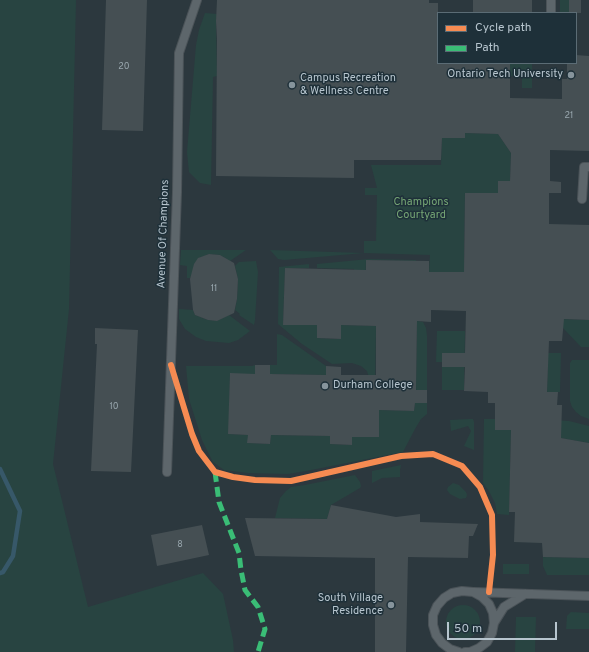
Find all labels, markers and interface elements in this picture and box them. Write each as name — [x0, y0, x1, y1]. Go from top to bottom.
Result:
legend — [437, 12, 577, 64]
text: Cycle path — [475, 20, 532, 36]
text: Path — [475, 40, 500, 56]
house number: 20 — [118, 62, 130, 72]
place label: Ontario Tech University — [447, 68, 563, 82]
marker: Ontario Tech University — [566, 70, 576, 80]
place label: Campus Recreation & Wellness Centre — [300, 72, 396, 98]
marker: Campus Recreation & Wellness Centre — [287, 80, 297, 90]
house number: 21 — [565, 111, 573, 121]
street label: Avenue Of Champions — [156, 179, 172, 289]
park label: Champions Courtyard — [393, 196, 449, 222]
house number: 11 — [211, 284, 217, 294]
place label: Durham College — [333, 379, 412, 393]
marker: Durham College — [320, 381, 330, 391]
house number: 10 — [109, 402, 119, 412]
house number: 8 — [177, 540, 183, 550]
place label: South Village Residence — [318, 592, 383, 618]
marker: South Village Residence — [386, 600, 396, 610]
scale bar — [449, 614, 559, 640]
text: 50 m — [454, 621, 482, 637]

